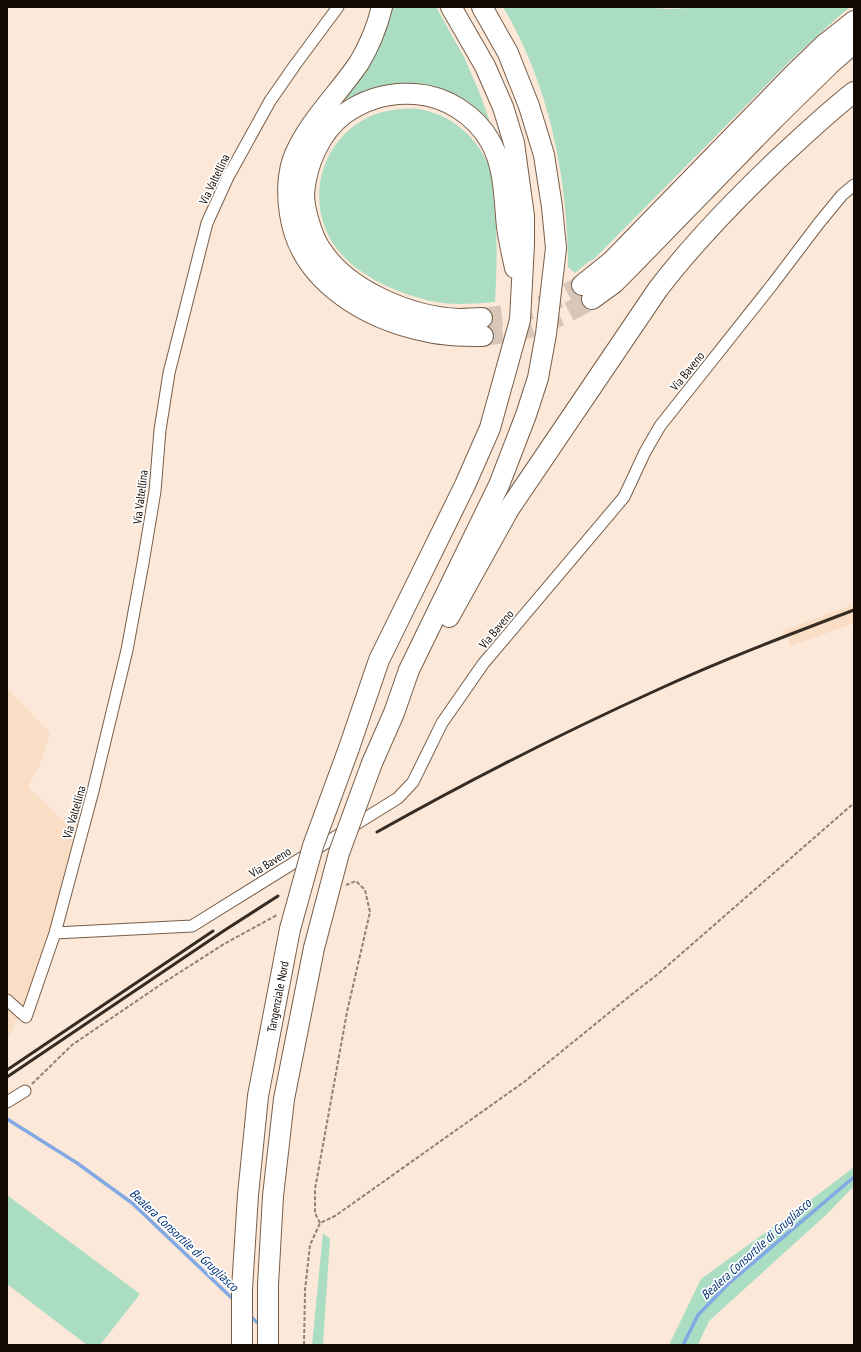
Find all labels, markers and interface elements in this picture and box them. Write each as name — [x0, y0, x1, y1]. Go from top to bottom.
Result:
street label: Via Valtellina — [195, 151, 233, 208]
street label: Via Baveno — [666, 348, 707, 394]
street label: Via Valtellina — [129, 469, 151, 526]
street label: Via Baveno — [475, 607, 517, 652]
street label: Via Valtellina — [59, 784, 89, 841]
street label: Via Baveno — [246, 843, 293, 881]
street label: Tangenziale Nord — [263, 960, 291, 1033]
water label: Bealera Consortile di Grugliasco — [126, 1185, 243, 1296]
water label: Bealera Consortile di Grugliasco — [697, 1194, 816, 1303]

